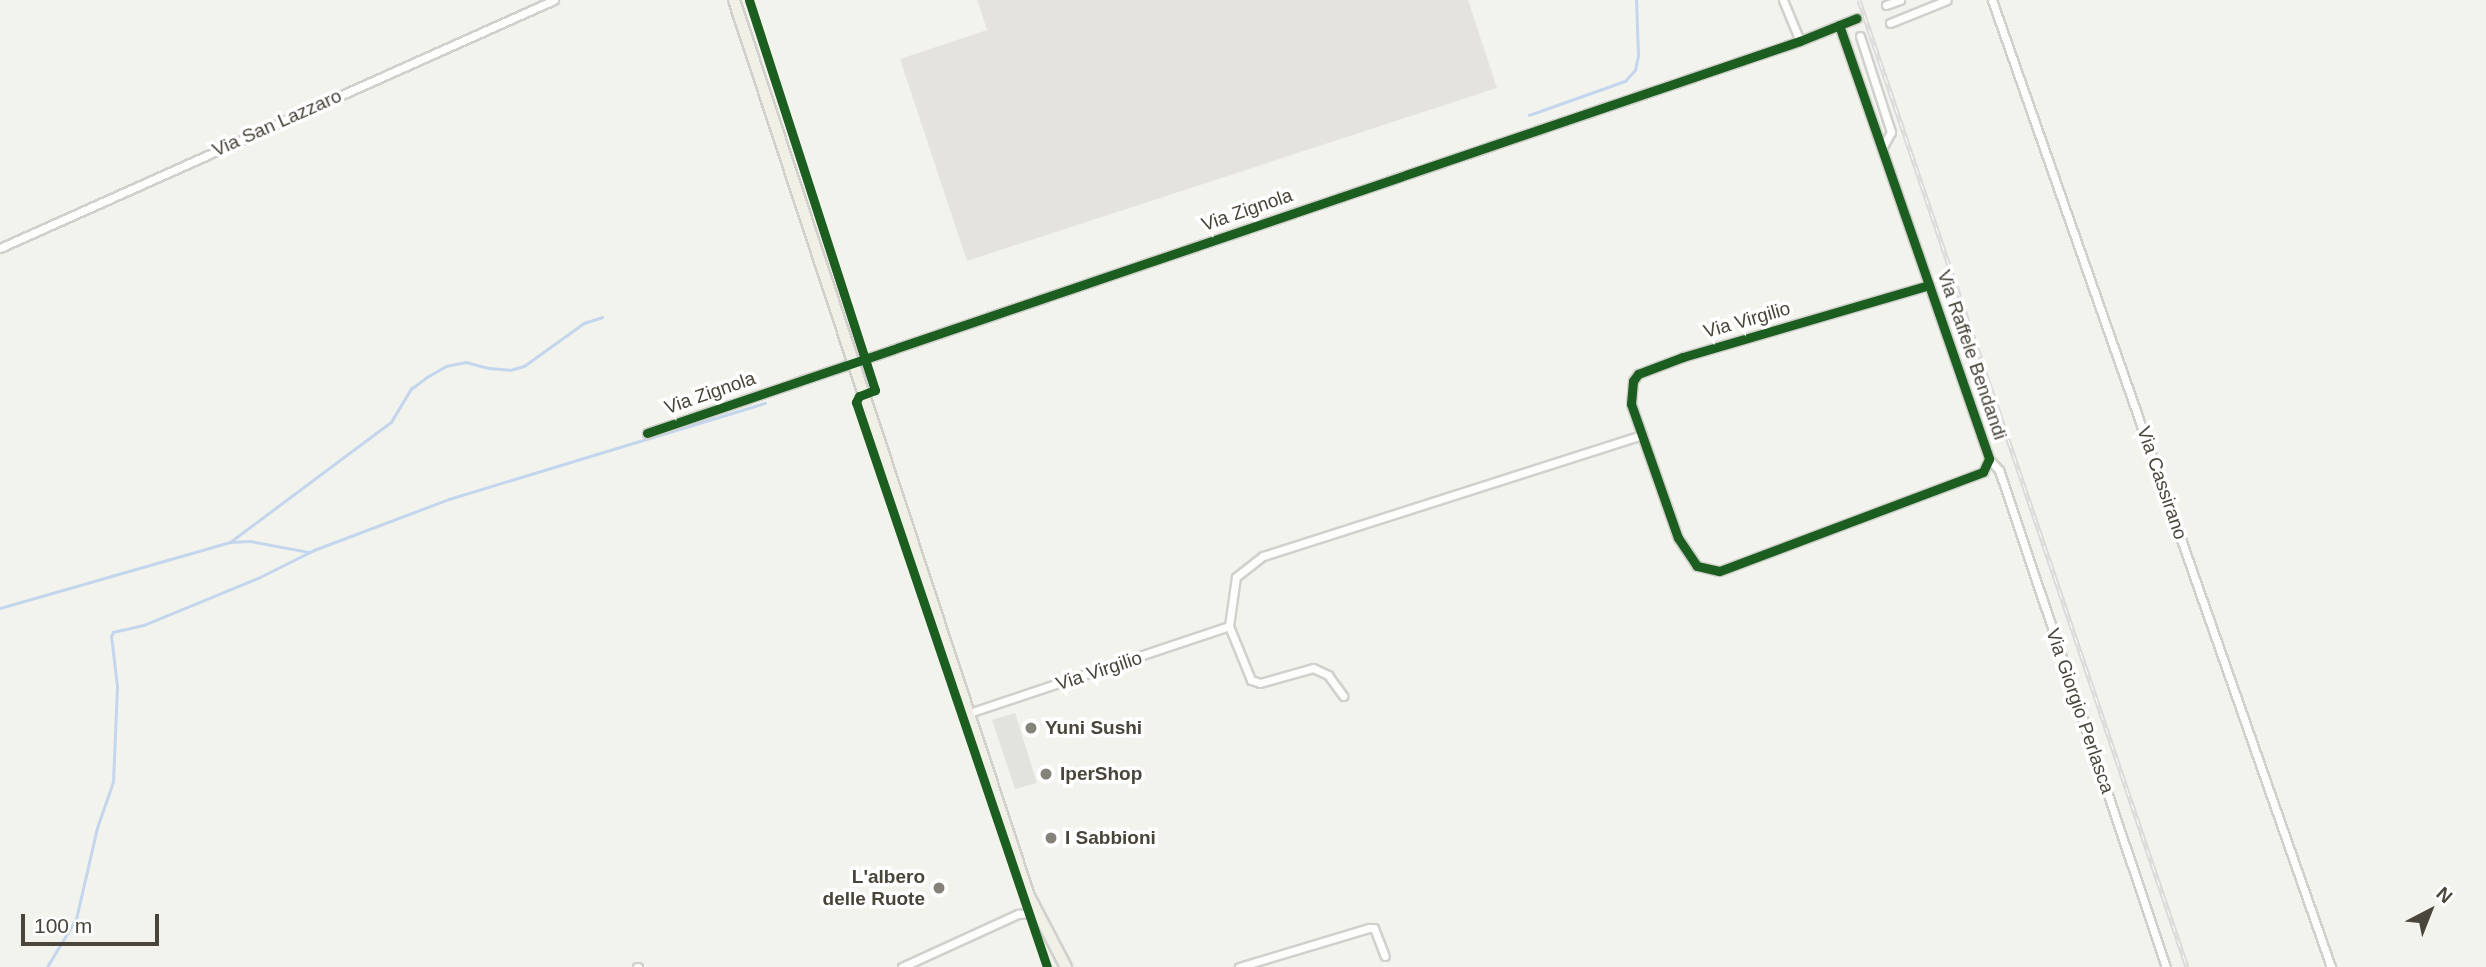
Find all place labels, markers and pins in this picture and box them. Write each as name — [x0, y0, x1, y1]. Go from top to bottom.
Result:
place label: Yuni Sushi — [1045, 717, 1142, 739]
marker: Yuni Sushi — [1023, 720, 1039, 736]
place label: IperShop — [1060, 763, 1142, 785]
marker: IperShop — [1038, 766, 1054, 782]
place label: I Sabbioni — [1065, 827, 1156, 849]
marker: I Sabbioni — [1043, 830, 1059, 846]
place label: L'albero delle Ruote — [823, 866, 925, 910]
marker: L'albero delle Ruote — [931, 880, 947, 896]

